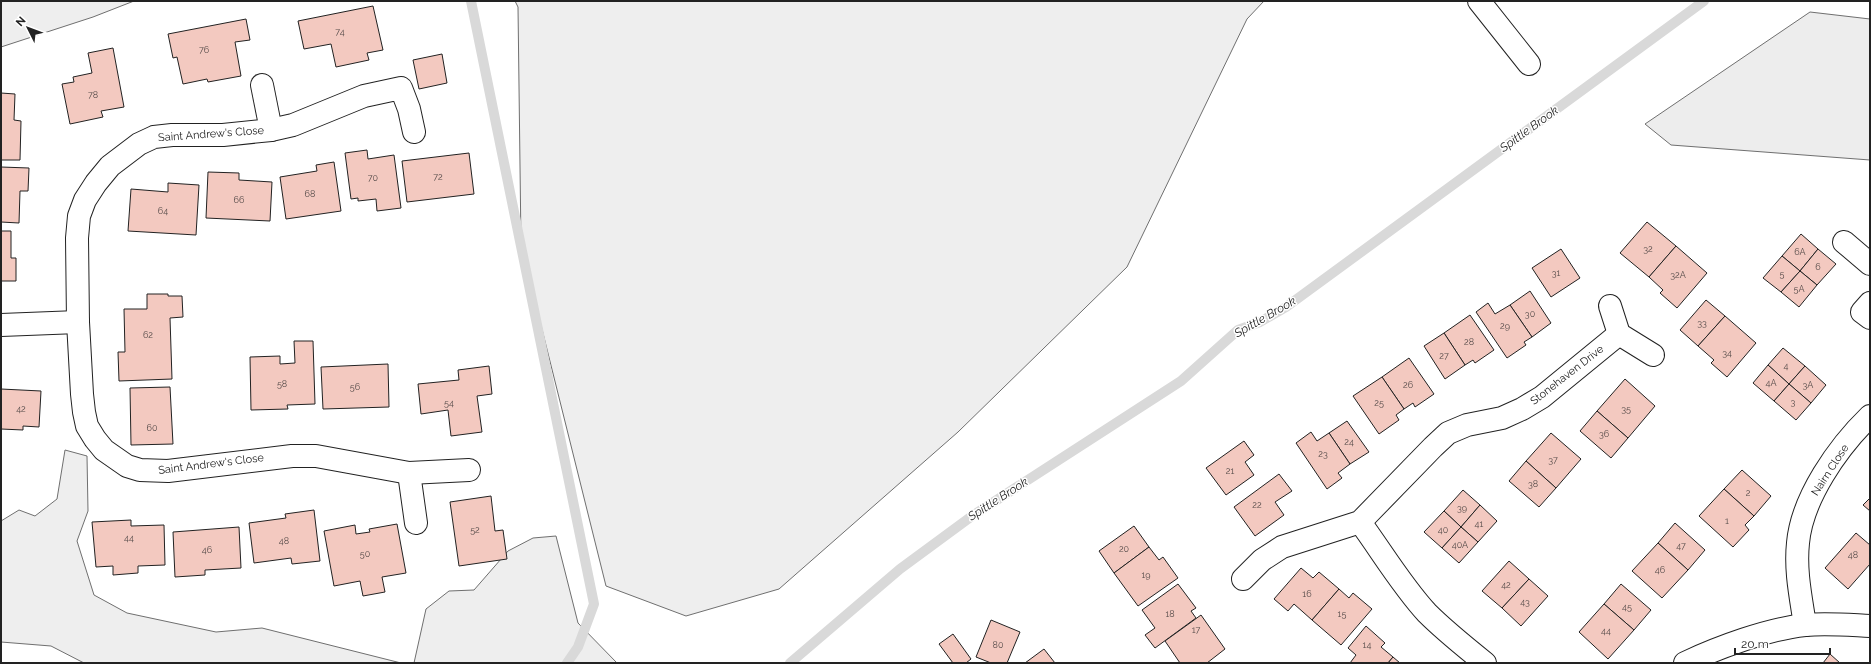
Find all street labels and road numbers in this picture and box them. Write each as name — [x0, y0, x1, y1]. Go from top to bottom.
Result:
street label: Saint Andrew's Close — [158, 124, 265, 144]
street label: Stonehaven Drive — [1528, 342, 1607, 408]
street label: Nairn Close — [1809, 441, 1852, 498]
street label: Saint Andrew's Close — [157, 451, 265, 477]

